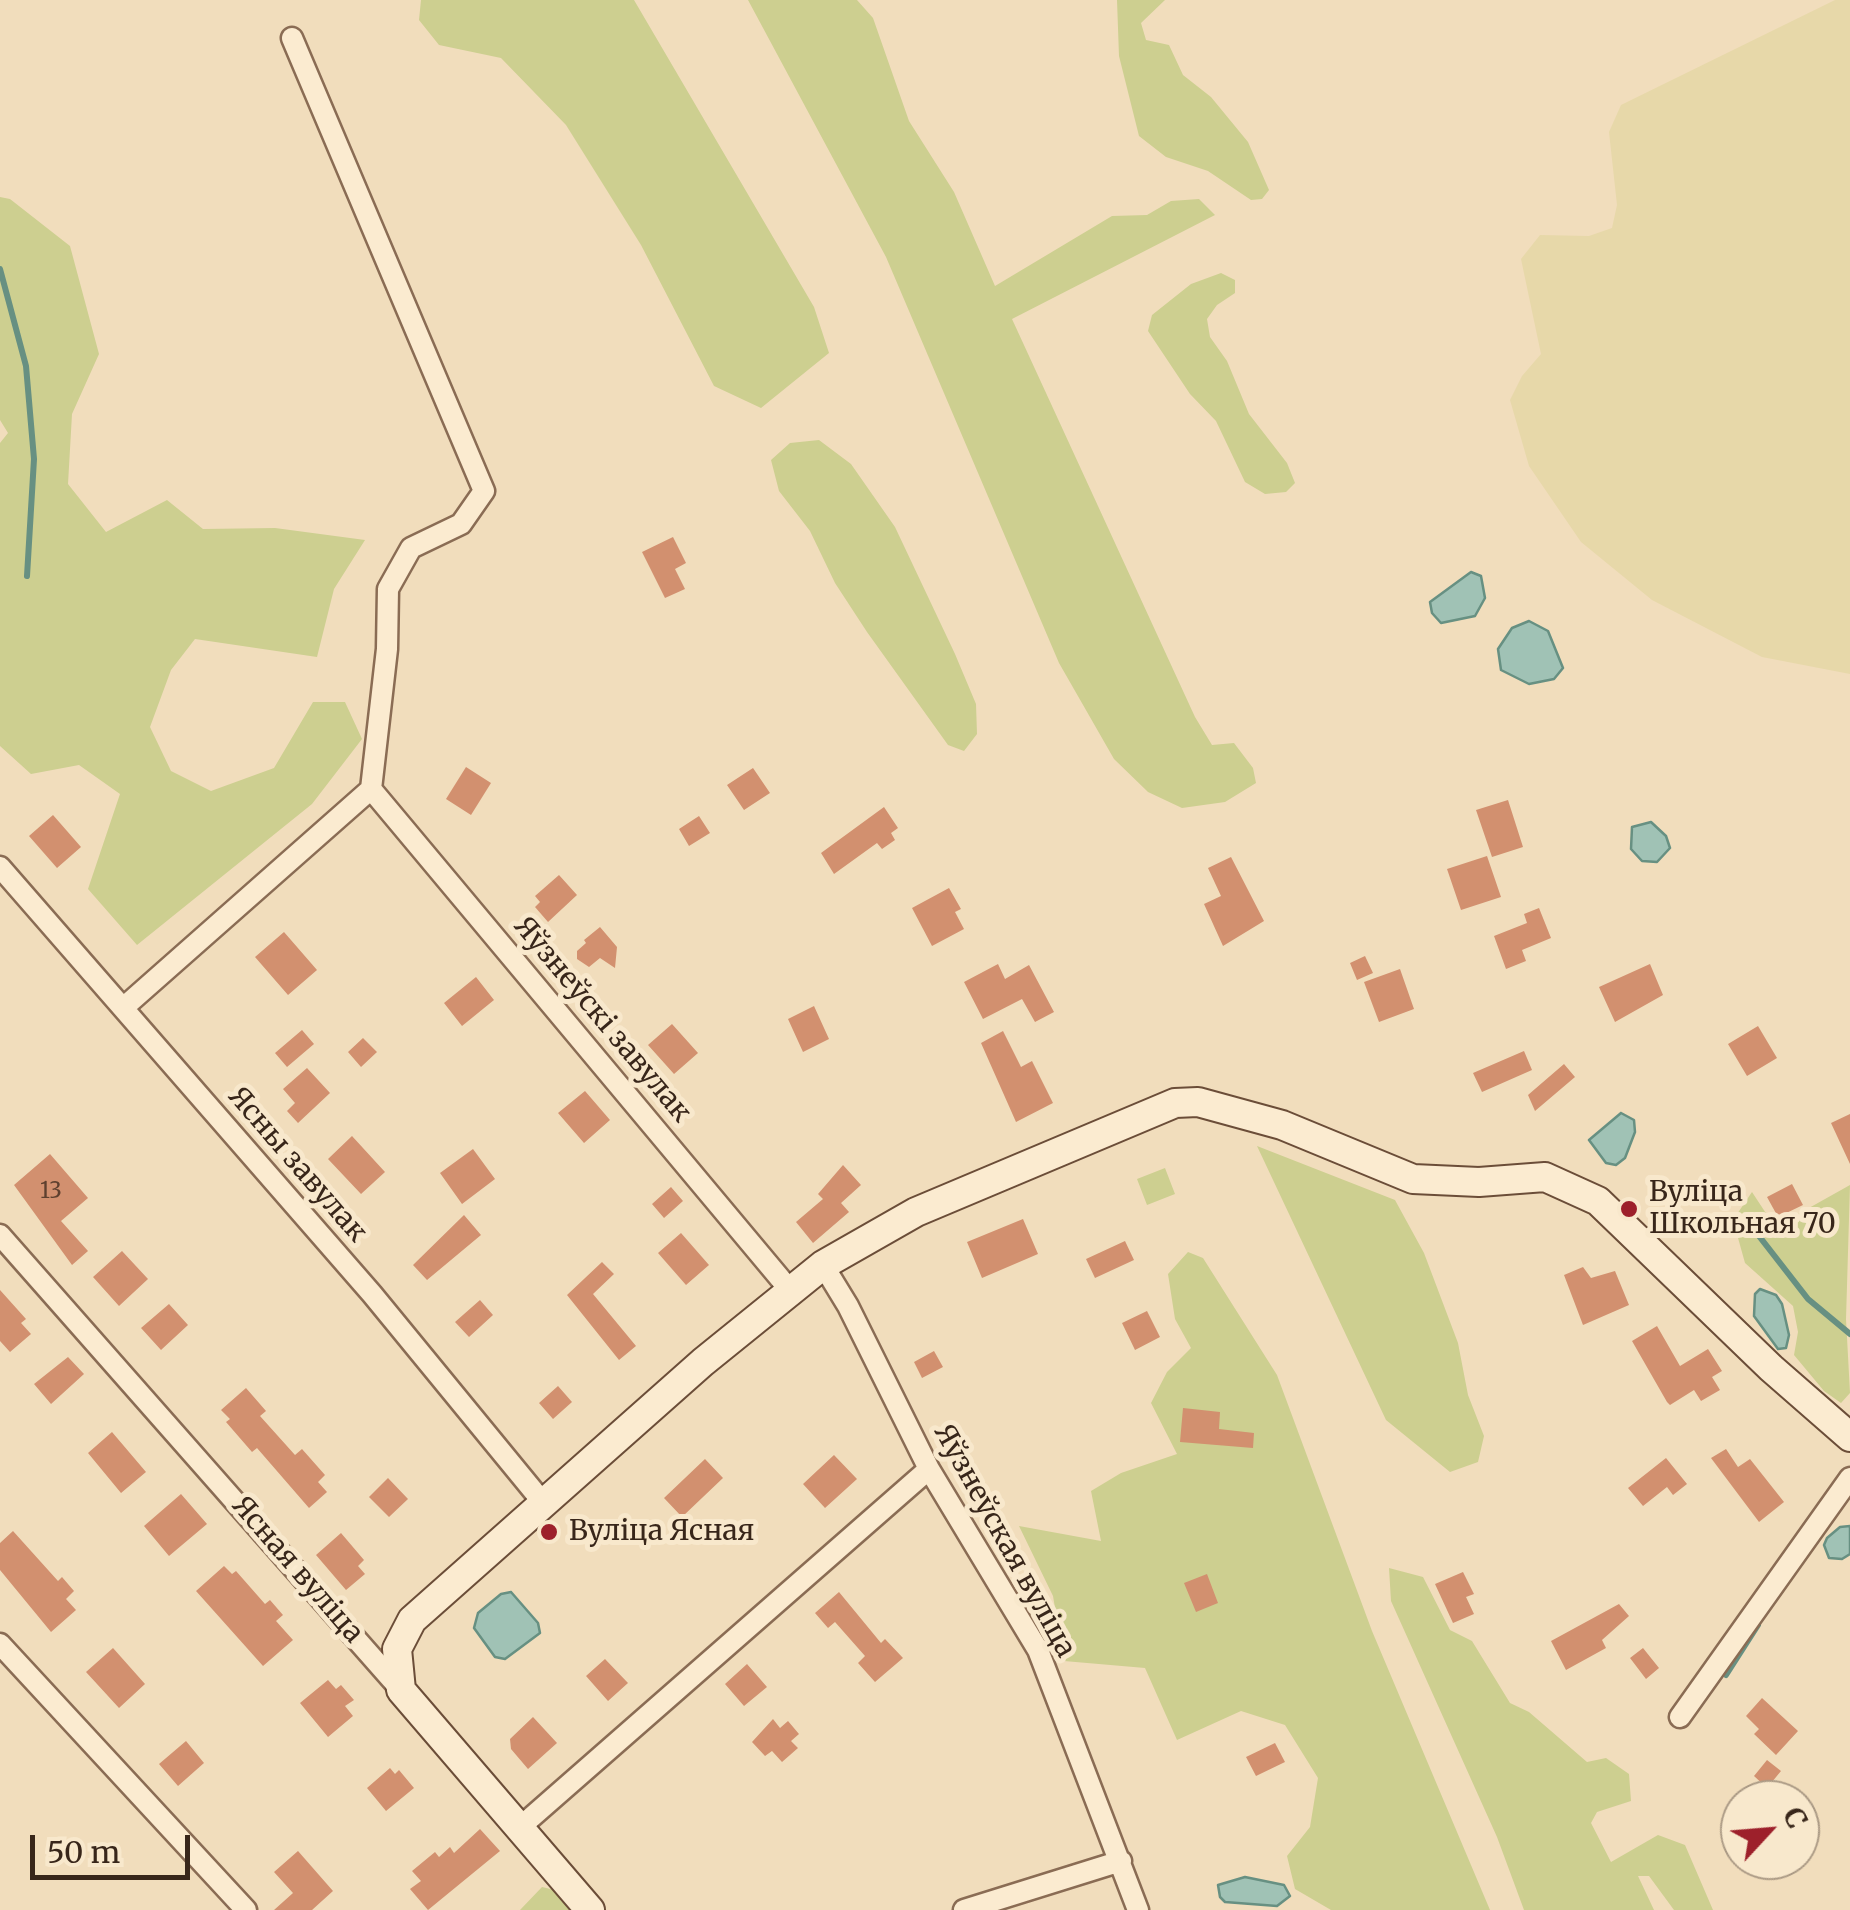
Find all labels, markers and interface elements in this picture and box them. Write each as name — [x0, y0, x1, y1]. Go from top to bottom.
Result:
street label: Яўзнеўскі завулак — [506, 910, 698, 1130]
street label: Ясны завулак — [221, 1081, 373, 1249]
place label: Вуліца Школьная 70 — [1649, 1176, 1836, 1242]
house number: 13 — [40, 1179, 62, 1205]
marker: Вуліца Школьная 70 — [1618, 1198, 1640, 1220]
street label: Яўзнеўская вуліца — [926, 1419, 1082, 1663]
street label: Ясная вуліца — [224, 1490, 370, 1650]
place label: Вуліца Ясная — [569, 1515, 754, 1549]
marker: Вуліца Ясная — [538, 1521, 560, 1543]
north arrow — [1720, 1780, 1820, 1880]
text: С — [1775, 1801, 1815, 1834]
scale bar — [35, 1815, 195, 1877]
text: 50 m — [47, 1833, 120, 1871]

